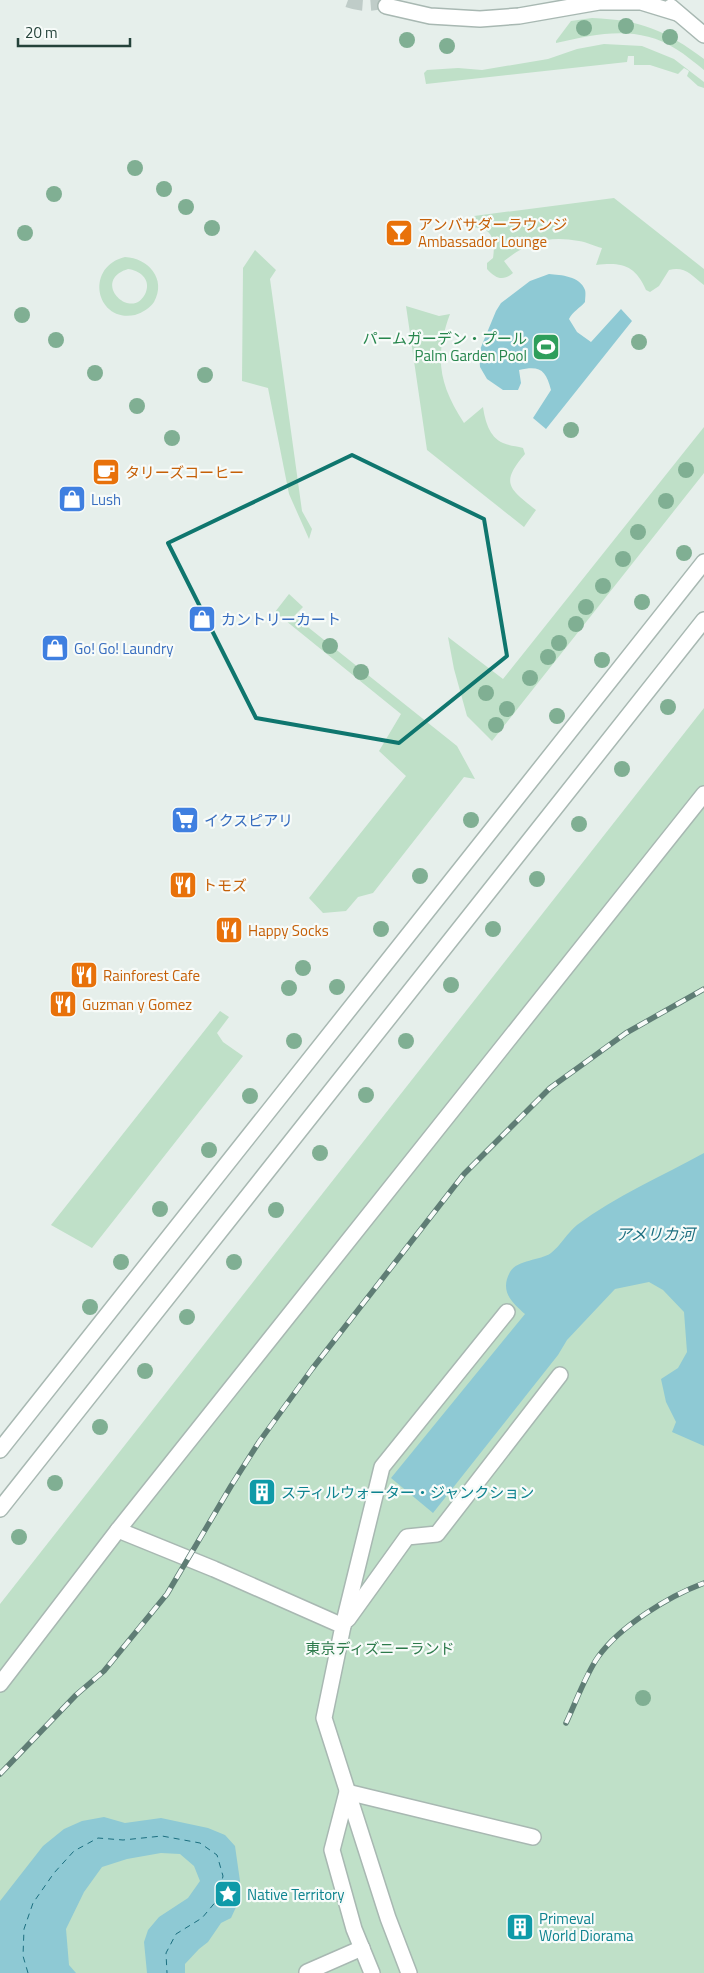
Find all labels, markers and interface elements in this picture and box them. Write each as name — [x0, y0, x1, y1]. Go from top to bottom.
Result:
scale bar — [18, 15, 130, 47]
text: 20 m — [25, 21, 58, 44]
place label: アンバサダーラウンジ Ambassador Lounge — [418, 213, 567, 253]
bar icon: アンバサダーラウンジ Ambassador Lounge — [384, 218, 414, 248]
place label: パームガーデン・プール Palm Garden Pool — [362, 327, 527, 367]
sports icon: パームガーデン・プール Palm Garden Pool — [531, 332, 561, 362]
cafe icon: タリーズコーヒー — [91, 457, 121, 487]
place label: タリーズコーヒー — [125, 461, 244, 484]
shop icon: Lush — [57, 484, 87, 514]
place label: Lush — [91, 488, 121, 511]
shop icon: カントリーカート — [187, 604, 217, 634]
place label: カントリーカート — [221, 608, 341, 631]
shop icon: Go! Go! Laundry — [40, 633, 70, 663]
place label: Go! Go! Laundry — [74, 637, 173, 660]
supermarket icon: イクスピアリ — [170, 805, 200, 835]
place label: イクスピアリ — [204, 809, 293, 832]
restaurant icon: トモズ — [168, 870, 198, 900]
place label: トモズ — [202, 874, 247, 897]
restaurant icon: Happy Socks — [214, 915, 244, 945]
place label: Happy Socks — [248, 919, 329, 942]
restaurant icon: Rainforest Cafe — [69, 960, 99, 990]
place label: Rainforest Cafe — [103, 964, 200, 987]
restaurant icon: Guzman y Gomez — [48, 989, 78, 1019]
place label: Guzman y Gomez — [82, 993, 192, 1016]
water label: アメリカ河 — [615, 1222, 698, 1246]
building icon: スティルウォーター・ジャンクション — [247, 1477, 277, 1507]
place label: スティルウォーター・ジャンクション — [281, 1481, 534, 1504]
park label: 東京ディズニーランド — [306, 1637, 454, 1660]
place icon: Native Territory — [213, 1879, 243, 1909]
place label: Native Territory — [247, 1883, 345, 1906]
place label: Primeval World Diorama — [539, 1907, 634, 1947]
building icon: Primeval World Diorama — [505, 1912, 535, 1942]

